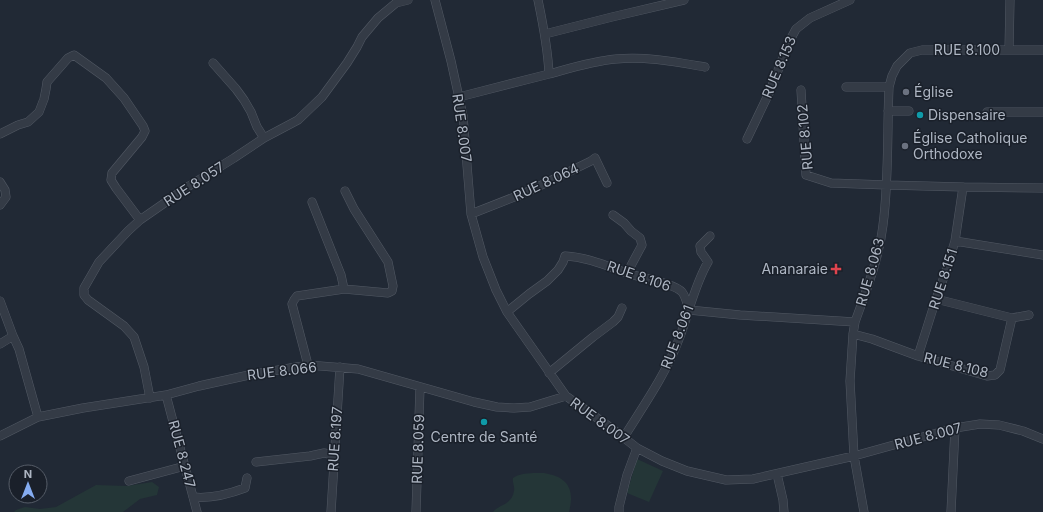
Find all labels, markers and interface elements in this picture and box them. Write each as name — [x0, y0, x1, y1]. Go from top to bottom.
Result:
street label: RUE 8.153 — [758, 33, 799, 100]
street label: RUE 8.100 — [934, 41, 1000, 58]
place label: Église — [914, 83, 953, 100]
marker: Église — [901, 87, 911, 97]
street label: RUE 8.007 — [449, 93, 476, 163]
street label: RUE 8.102 — [793, 103, 816, 171]
place label: Dispensaire — [928, 106, 1006, 123]
marker: Dispensaire — [915, 110, 925, 120]
place label: Église Catholique Orthodoxe — [913, 129, 1027, 162]
marker: Église Catholique Orthodoxe — [900, 141, 910, 151]
street label: RUE 8.057 — [160, 158, 227, 210]
street label: RUE 8.064 — [510, 159, 581, 204]
street label: RUE 8.063 — [852, 236, 887, 308]
street label: RUE 8.151 — [925, 246, 960, 311]
street label: RUE 8.106 — [605, 257, 673, 294]
place label: Ananaraie — [761, 260, 828, 277]
marker: Ananaraie — [831, 264, 841, 274]
street label: RUE 8.061 — [657, 302, 696, 371]
street label: RUE 8.108 — [922, 348, 990, 381]
street label: RUE 8.066 — [246, 358, 318, 383]
street label: RUE 8.007 — [567, 393, 633, 448]
street label: RUE 8.197 — [324, 406, 345, 472]
street label: RUE 8.059 — [408, 414, 427, 484]
marker: Centre de Santé — [479, 417, 489, 427]
street label: RUE 8.247 — [165, 418, 200, 490]
street label: RUE 8.007 — [892, 418, 964, 453]
place label: Centre de Santé — [431, 428, 537, 445]
north arrow — [8, 464, 48, 504]
text: N — [24, 467, 32, 481]

